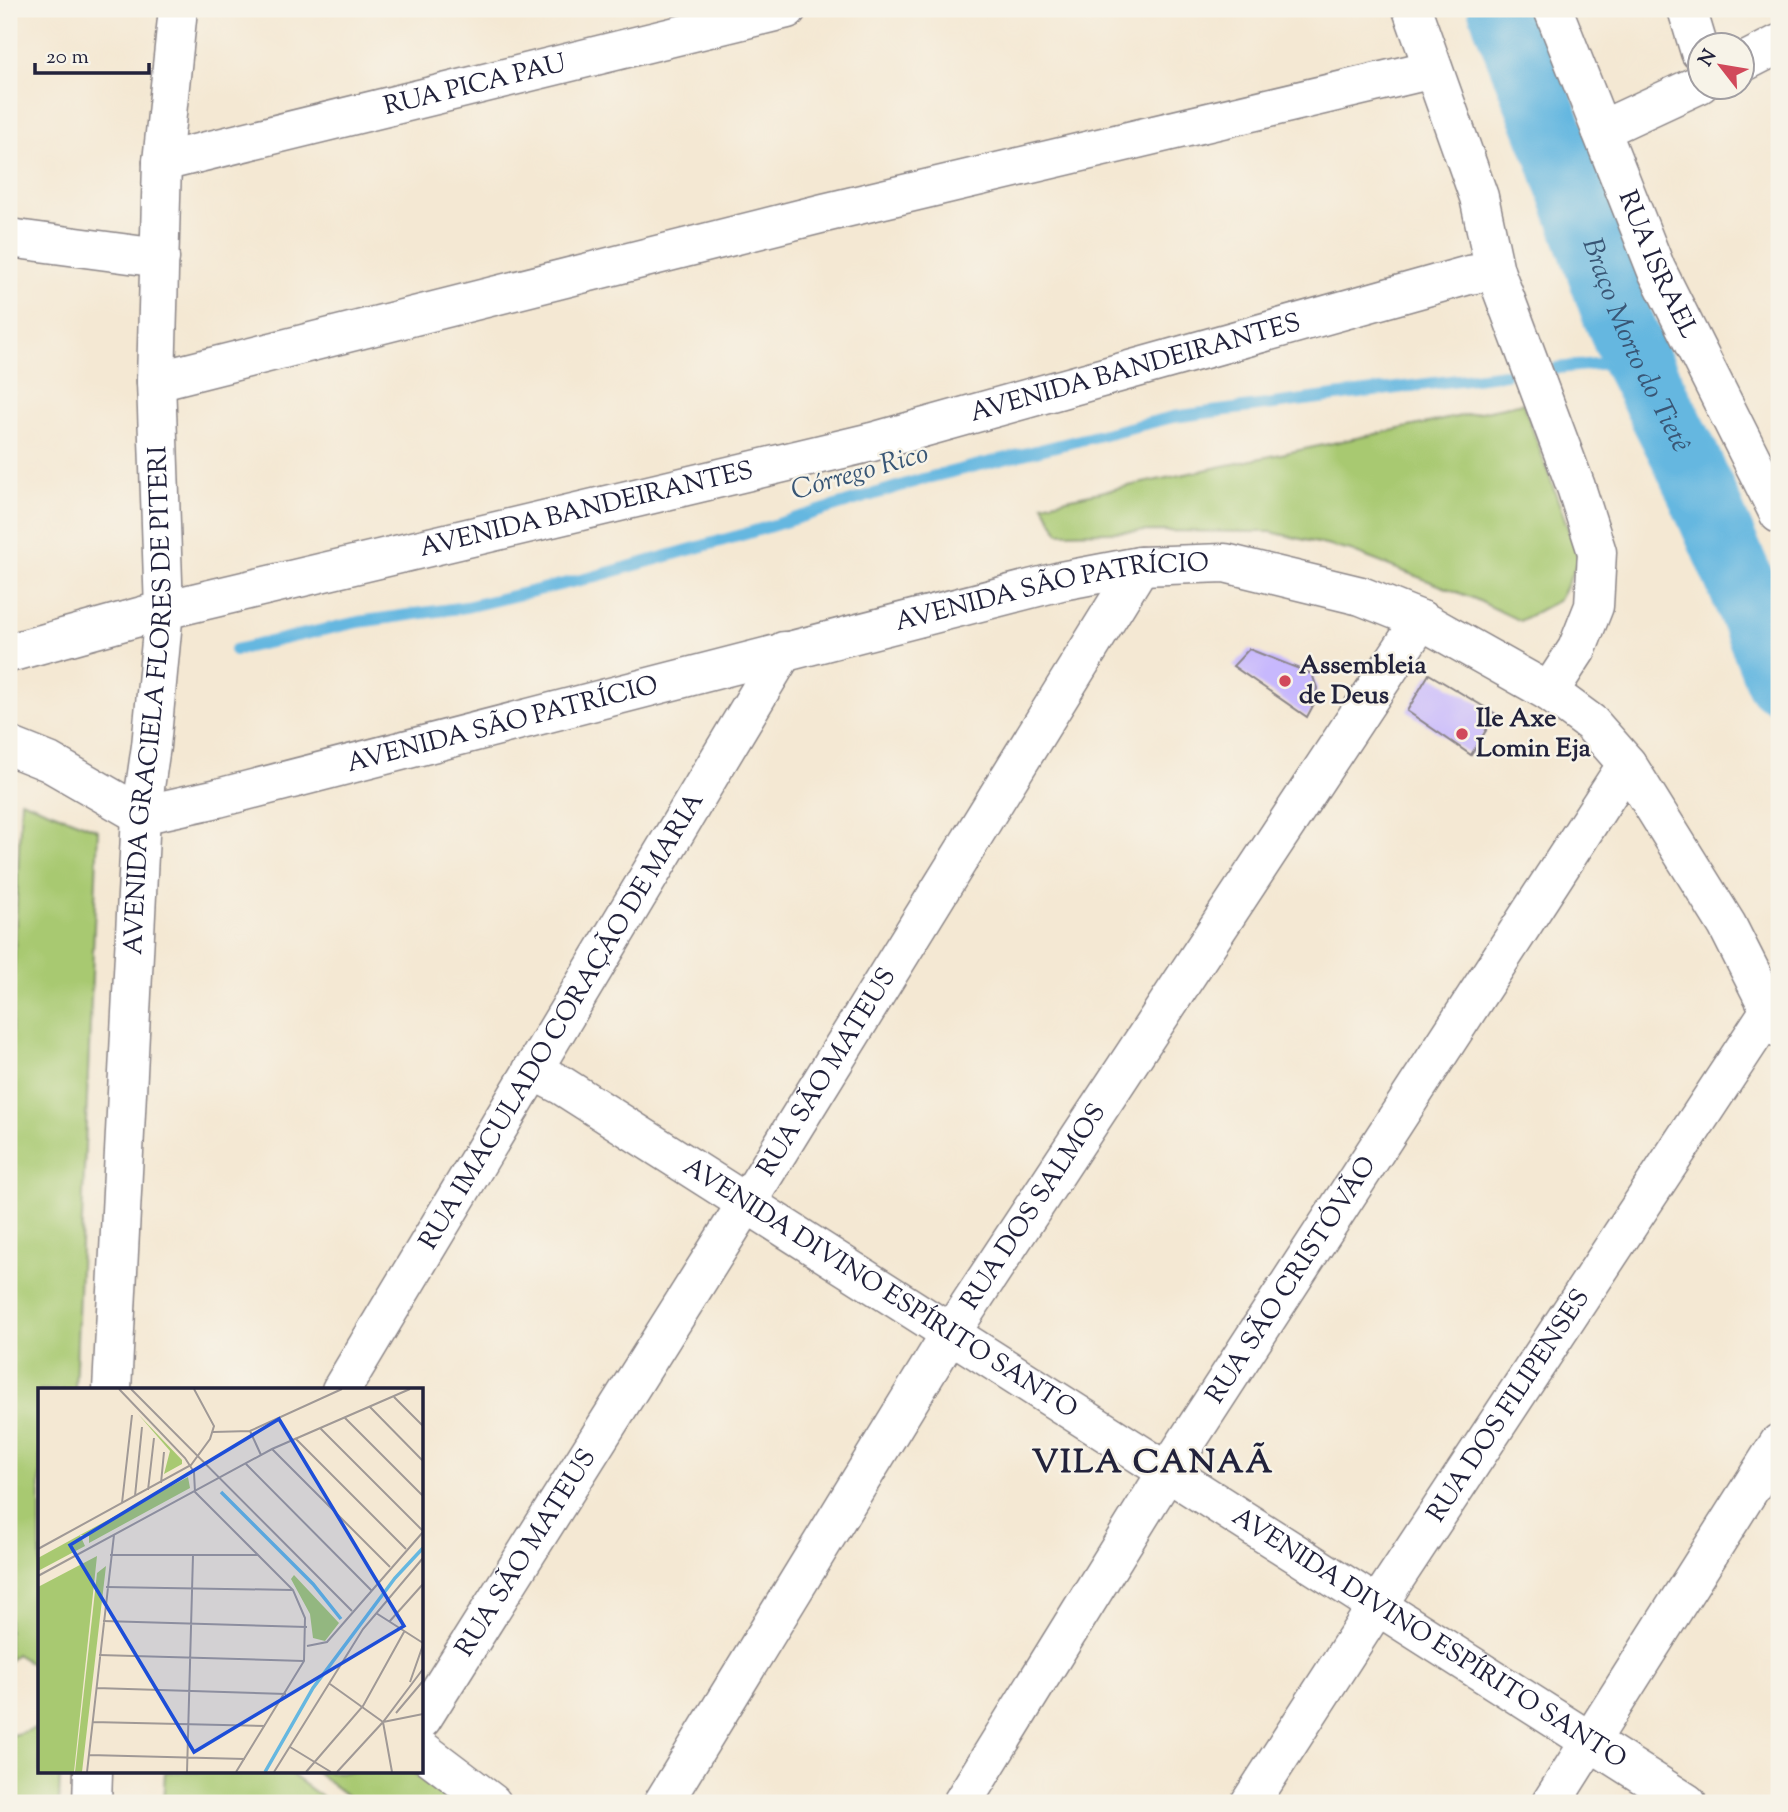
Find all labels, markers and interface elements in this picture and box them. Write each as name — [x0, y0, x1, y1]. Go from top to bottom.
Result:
scale bar — [35, 32, 149, 76]
north arrow — [1686, 32, 1756, 102]
text: 20 m — [46, 43, 89, 73]
street label: RUA PICA PAU — [380, 45, 570, 126]
text: N — [1693, 45, 1724, 72]
street label: RUA ISRAEL — [1608, 185, 1707, 345]
water label: Braço Morto do Tietê — [1571, 233, 1700, 459]
street label: AVENIDA BANDEIRANTES — [966, 304, 1305, 432]
water label: Córrego Rico — [787, 434, 933, 512]
street label: AVENIDA GRACIELA FLORES DE PITERI — [115, 445, 183, 956]
street label: AVENIDA BANDEIRANTES — [416, 452, 757, 567]
street label: AVENIDA SÃO PATRÍCIO — [891, 545, 1210, 641]
place label: Assembleia de Deus — [1299, 648, 1426, 715]
street label: AVENIDA SÃO PATRÍCIO — [343, 667, 662, 783]
marker: Assembleia de Deus — [1277, 673, 1293, 689]
place label: Ile Axe Lomin Eja — [1476, 701, 1591, 768]
marker: Ile Axe Lomin Eja — [1454, 726, 1470, 742]
street label: RUA IMACULADO CORAÇÃO DE MARIA — [411, 785, 714, 1257]
street label: RUA SÃO MATEUS — [749, 961, 906, 1184]
street label: RUA DOS SALMOS — [952, 1097, 1115, 1317]
street label: AVENIDA DIVINO ESPÍRITO SANTO — [676, 1149, 1084, 1428]
street label: RUA SÃO CRISTÓVÃO — [1197, 1149, 1386, 1411]
street label: RUA DOS FILIPENSES — [1418, 1282, 1599, 1530]
inset map — [38, 1388, 424, 1773]
district label: VILA CANAÃ — [1032, 1440, 1274, 1488]
street label: RUA SÃO MATEUS — [447, 1442, 606, 1664]
street label: AVENIDA DIVINO ESPÍRITO SANTO — [1224, 1499, 1633, 1778]

